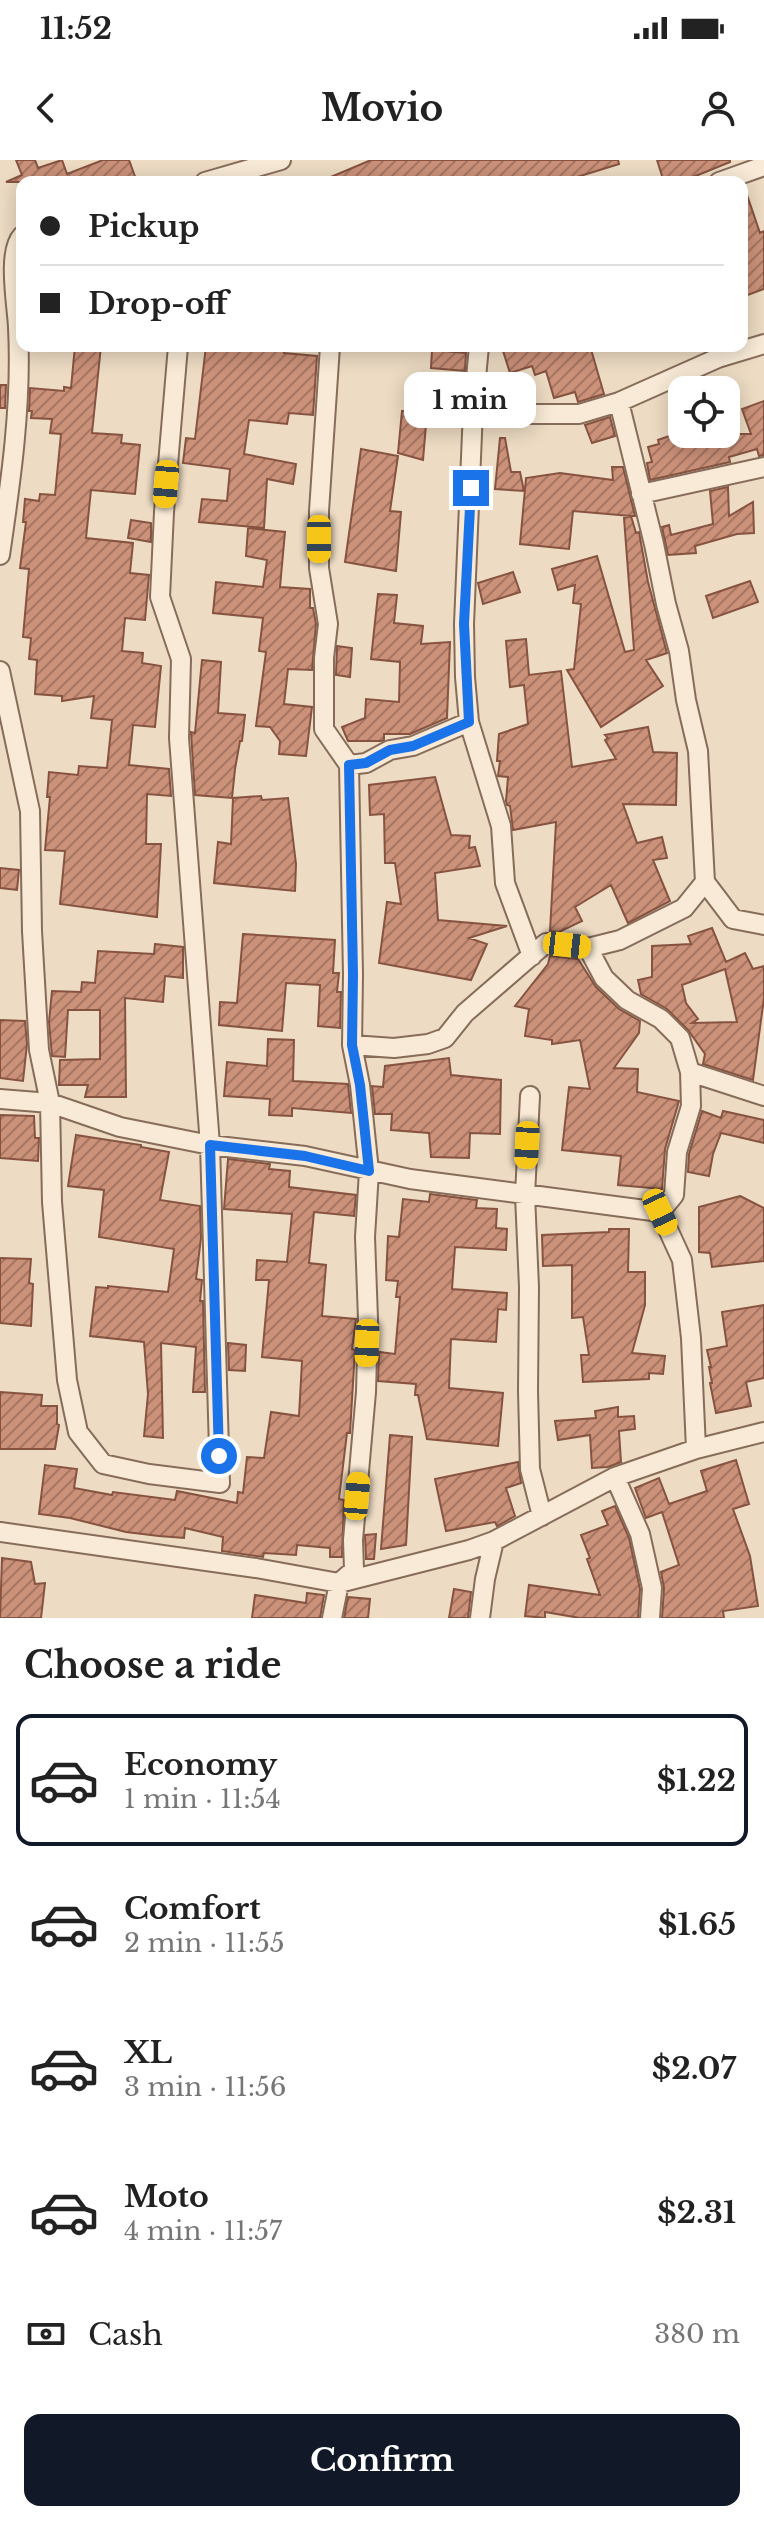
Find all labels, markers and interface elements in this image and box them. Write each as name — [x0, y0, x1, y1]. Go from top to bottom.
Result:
text: 11:52 — [40, 10, 112, 47]
icon: back — [24, 86, 68, 130]
text: Movio — [321, 86, 443, 131]
icon: person — [696, 86, 740, 130]
text: Pickup — [88, 208, 199, 245]
text: Drop-off — [88, 285, 228, 322]
callout: 1 min — [405, 372, 537, 428]
map controls — [668, 376, 740, 448]
button: locate — [668, 376, 740, 448]
text: 1 min — [432, 384, 508, 416]
car — [152, 459, 180, 509]
route end — [453, 470, 489, 506]
car — [307, 515, 331, 563]
car — [542, 931, 592, 959]
car — [514, 1120, 540, 1170]
car — [639, 1185, 681, 1239]
car — [354, 1319, 380, 1367]
route start — [201, 1438, 237, 1474]
car — [343, 1471, 371, 1521]
text: Choose a ride — [24, 1643, 281, 1688]
icon: car — [28, 1744, 100, 1816]
text: Economy — [124, 1746, 277, 1783]
text: $1.22 — [657, 1762, 736, 1799]
text: 1 min · 11:54 — [124, 1783, 281, 1815]
icon: car — [28, 1888, 100, 1960]
text: Comfort — [124, 1890, 261, 1927]
text: $1.65 — [658, 1906, 736, 1943]
text: 2 min · 11:55 — [124, 1927, 285, 1959]
icon: car — [28, 2032, 100, 2104]
text: XL — [124, 2034, 172, 2071]
text: $2.07 — [652, 2050, 736, 2087]
text: 3 min · 11:56 — [124, 2071, 287, 2103]
icon: car — [28, 2176, 100, 2248]
text: Moto — [124, 2178, 209, 2215]
text: $2.31 — [657, 2194, 736, 2231]
text: 4 min · 11:57 — [124, 2215, 282, 2247]
icon: cash — [24, 2312, 68, 2356]
text: Cash — [88, 2316, 163, 2353]
text: 380 m — [654, 2318, 740, 2350]
button: Confirm — [24, 2414, 740, 2506]

